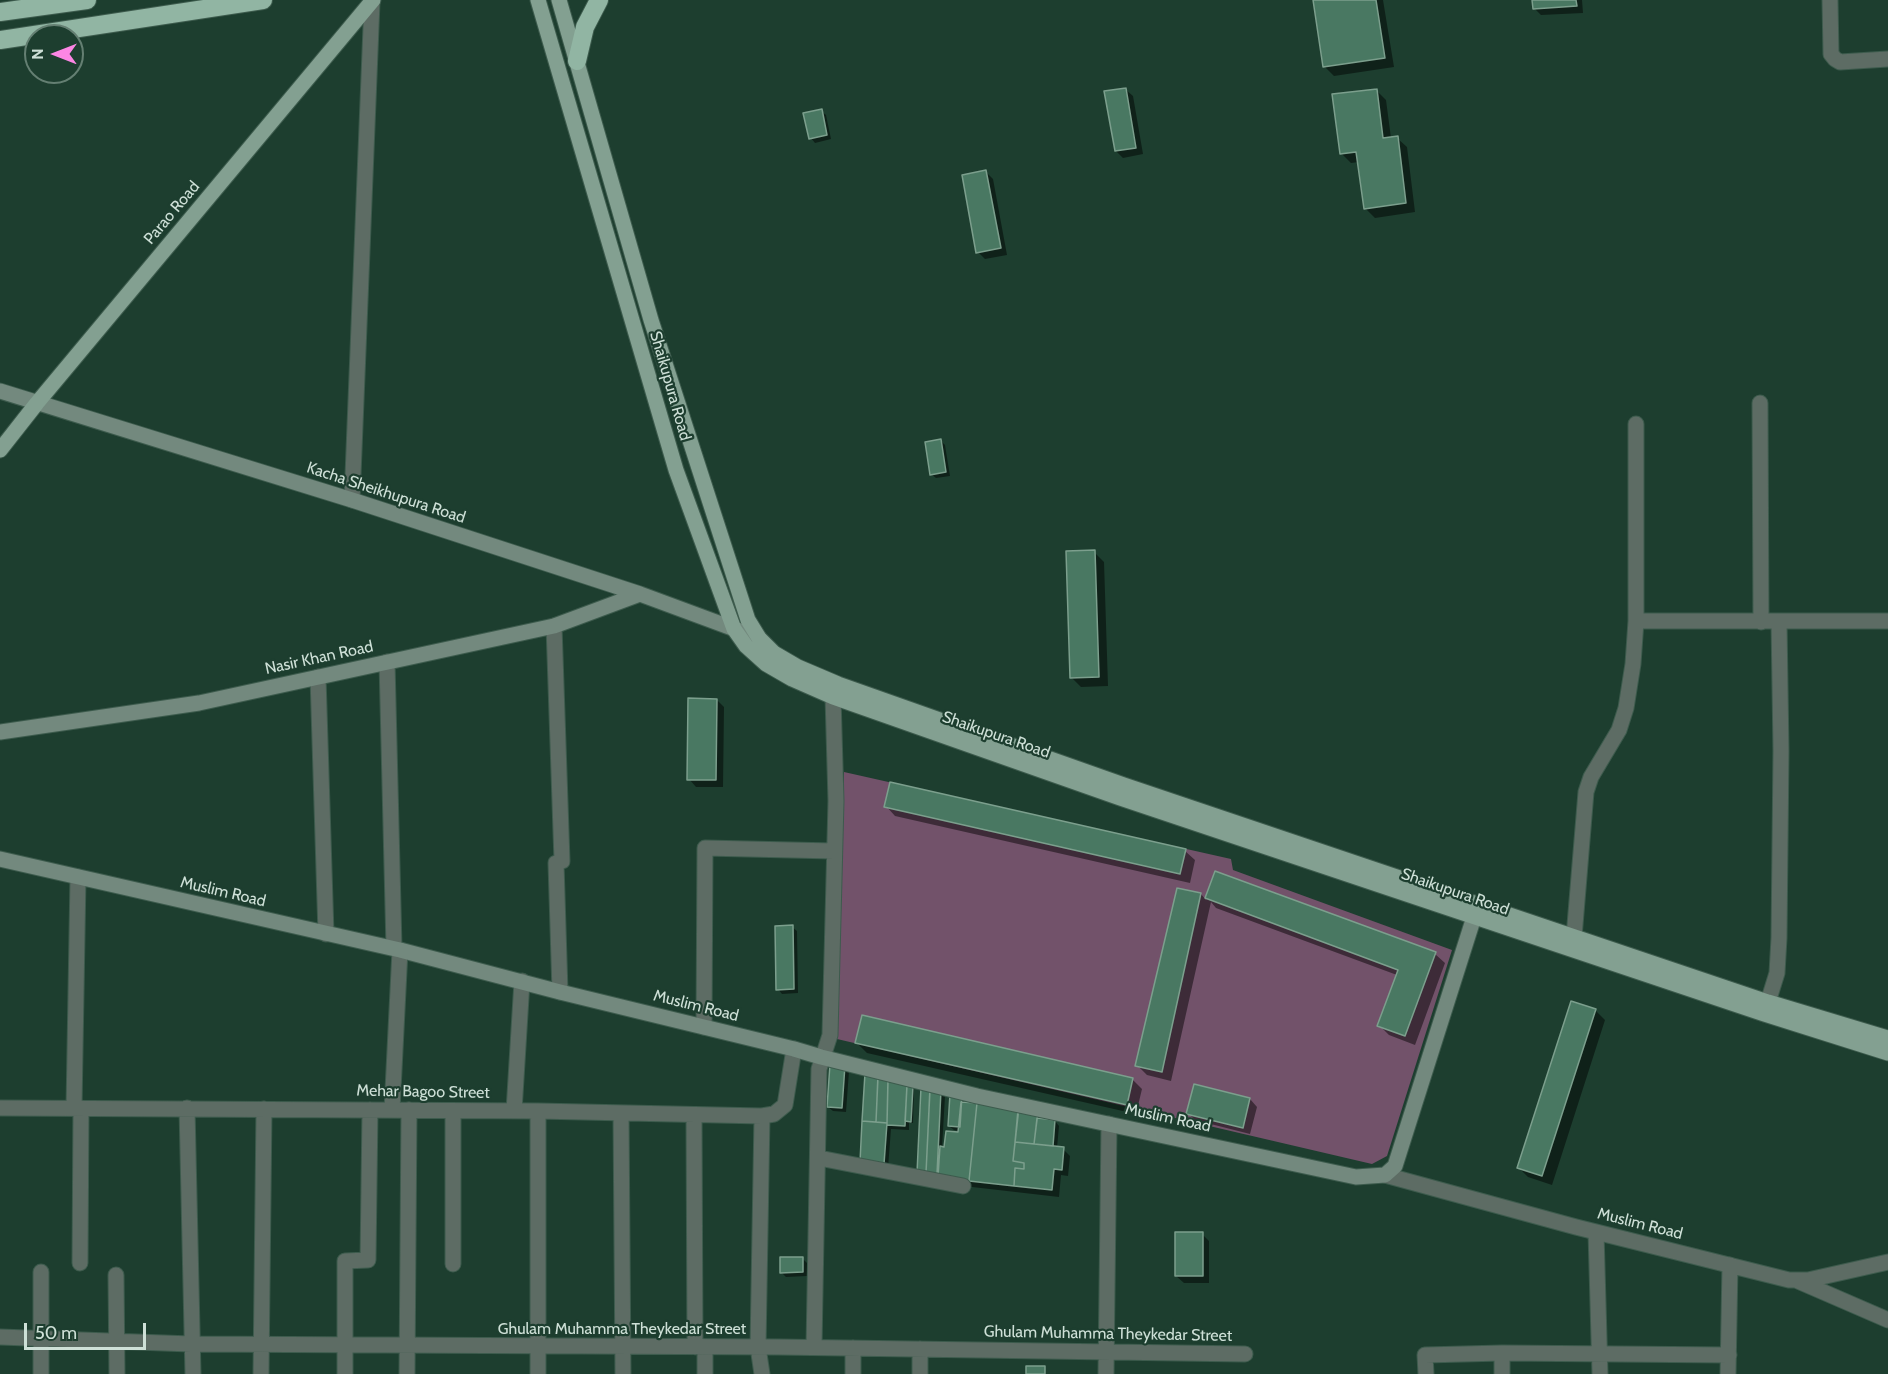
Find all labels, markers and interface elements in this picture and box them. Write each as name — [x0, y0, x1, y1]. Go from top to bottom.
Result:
north arrow — [24, 24, 84, 84]
text: N — [28, 48, 47, 60]
street label: Parao Road — [140, 178, 204, 248]
street label: Shaikupura Road — [645, 329, 695, 443]
street label: Kacha Sheikhupura Road — [304, 458, 468, 528]
street label: Nasir Khan Road — [263, 637, 375, 679]
street label: Shaikupura Road — [940, 708, 1052, 762]
street label: Shaikupura Road — [1399, 865, 1511, 919]
street label: Muslim Road — [178, 873, 268, 911]
street label: Muslim Road — [651, 986, 741, 1026]
street label: Mehar Bagoo Street — [356, 1081, 490, 1103]
street label: Muslim Road — [1123, 1100, 1213, 1136]
street label: Muslim Road — [1595, 1204, 1685, 1244]
scale bar — [27, 1311, 148, 1349]
street label: Ghulam Muhamma Theykedar Street — [498, 1319, 746, 1339]
text: 50 m — [35, 1322, 77, 1344]
street label: Ghulam Muhamma Theykedar Street — [984, 1322, 1232, 1346]

